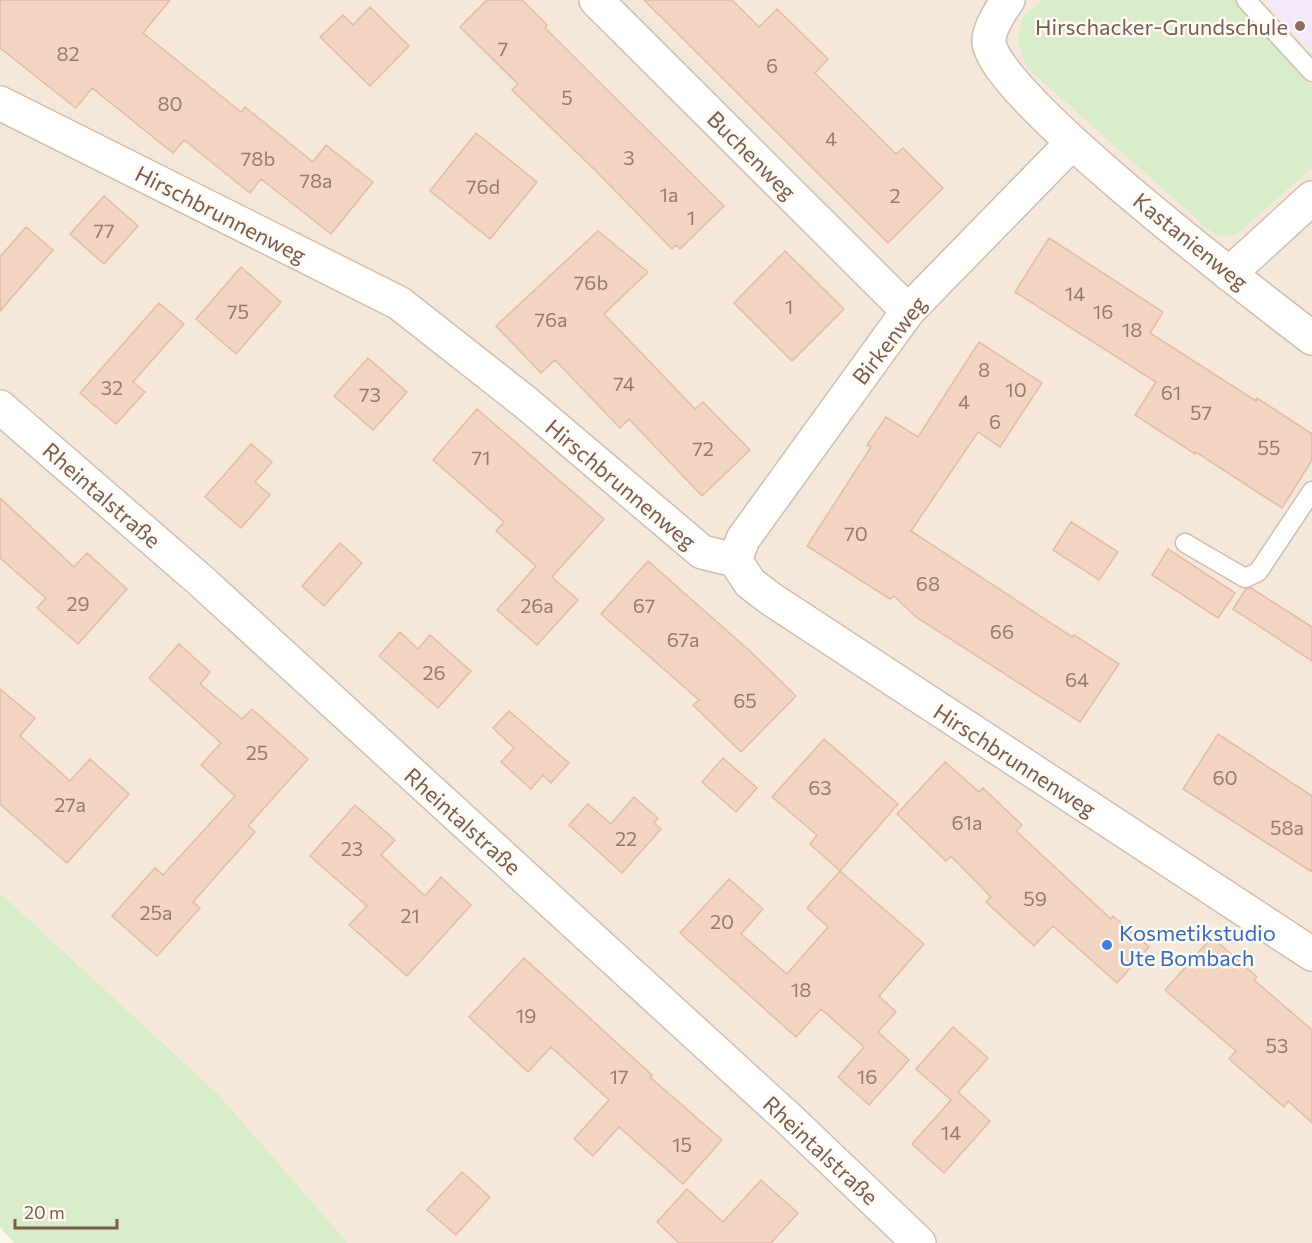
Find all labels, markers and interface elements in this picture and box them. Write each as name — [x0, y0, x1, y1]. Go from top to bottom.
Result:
place label: Hirschacker-Grundschule — [1035, 13, 1288, 40]
marker: Hirschacker-Grundschule — [1293, 19, 1307, 33]
house number: 7 — [498, 36, 508, 60]
house number: 82 — [56, 41, 80, 65]
house number: 6 — [766, 53, 778, 77]
house number: 5 — [561, 85, 573, 109]
house number: 80 — [157, 91, 183, 115]
street label: Buchenweg — [702, 105, 802, 205]
house number: 4 — [825, 126, 837, 150]
house number: 3 — [623, 145, 635, 169]
house number: 78b — [241, 146, 275, 170]
street label: Hirschbrunnenweg — [131, 159, 311, 269]
house number: 78a — [299, 168, 333, 192]
house number: 76d — [466, 174, 500, 198]
house number: 1a — [659, 182, 679, 206]
house number: 2 — [889, 183, 901, 207]
street label: Kastanienweg — [1128, 187, 1254, 295]
house number: 1 — [687, 205, 695, 229]
house number: 77 — [93, 218, 115, 242]
house number: 76b — [574, 270, 608, 294]
house number: 14 — [1065, 281, 1085, 305]
street label: Birkenweg — [846, 290, 932, 390]
house number: 1 — [785, 294, 793, 318]
house number: 75 — [227, 299, 249, 323]
house number: 16 — [1093, 299, 1113, 323]
house number: 76a — [534, 307, 568, 331]
house number: 18 — [1122, 317, 1142, 341]
house number: 8 — [978, 357, 990, 381]
house number: 74 — [613, 371, 635, 395]
house number: 32 — [101, 375, 123, 399]
house number: 10 — [1005, 377, 1027, 401]
house number: 61 — [1161, 380, 1181, 404]
house number: 73 — [359, 382, 381, 406]
house number: 4 — [958, 389, 970, 413]
house number: 57 — [1190, 400, 1212, 424]
house number: 6 — [989, 409, 1001, 433]
street label: Hirschbrunnenweg — [540, 413, 702, 555]
house number: 55 — [1258, 435, 1280, 459]
street label: Rheintalstraße — [38, 436, 166, 554]
house number: 72 — [692, 436, 714, 460]
house number: 71 — [471, 445, 491, 469]
house number: 70 — [844, 521, 868, 545]
house number: 68 — [916, 571, 940, 595]
house number: 29 — [66, 591, 90, 615]
house number: 26a — [520, 593, 554, 617]
house number: 67 — [633, 593, 655, 617]
house number: 66 — [990, 619, 1014, 643]
house number: 67a — [667, 627, 699, 651]
house number: 26 — [422, 660, 446, 684]
house number: 64 — [1065, 667, 1089, 691]
house number: 65 — [733, 688, 757, 712]
street label: Hirschbrunnenweg — [929, 697, 1101, 823]
house number: 25 — [246, 740, 268, 764]
street label: Rheintalstraße — [399, 762, 527, 880]
house number: 60 — [1212, 765, 1238, 789]
house number: 63 — [808, 775, 832, 799]
house number: 27a — [54, 792, 86, 816]
house number: 61a — [951, 810, 983, 834]
house number: 58a — [1270, 815, 1304, 839]
house number: 22 — [615, 826, 637, 850]
house number: 23 — [341, 836, 363, 860]
house number: 59 — [1023, 886, 1047, 910]
house number: 25a — [139, 900, 173, 924]
house number: 21 — [400, 903, 420, 927]
house number: 20 — [710, 909, 734, 933]
place label: Kosmetikstudio Ute Bombach — [1119, 919, 1276, 971]
marker: Kosmetikstudio Ute Bombach — [1100, 938, 1114, 952]
house number: 18 — [791, 977, 811, 1001]
house number: 19 — [516, 1003, 536, 1027]
house number: 53 — [1266, 1033, 1288, 1057]
house number: 17 — [609, 1064, 629, 1088]
house number: 16 — [857, 1064, 877, 1088]
street label: Rheintalstraße — [758, 1090, 884, 1210]
house number: 14 — [941, 1120, 961, 1144]
house number: 15 — [672, 1132, 692, 1156]
scale bar — [15, 1192, 117, 1230]
text: 20 m — [24, 1201, 65, 1223]

